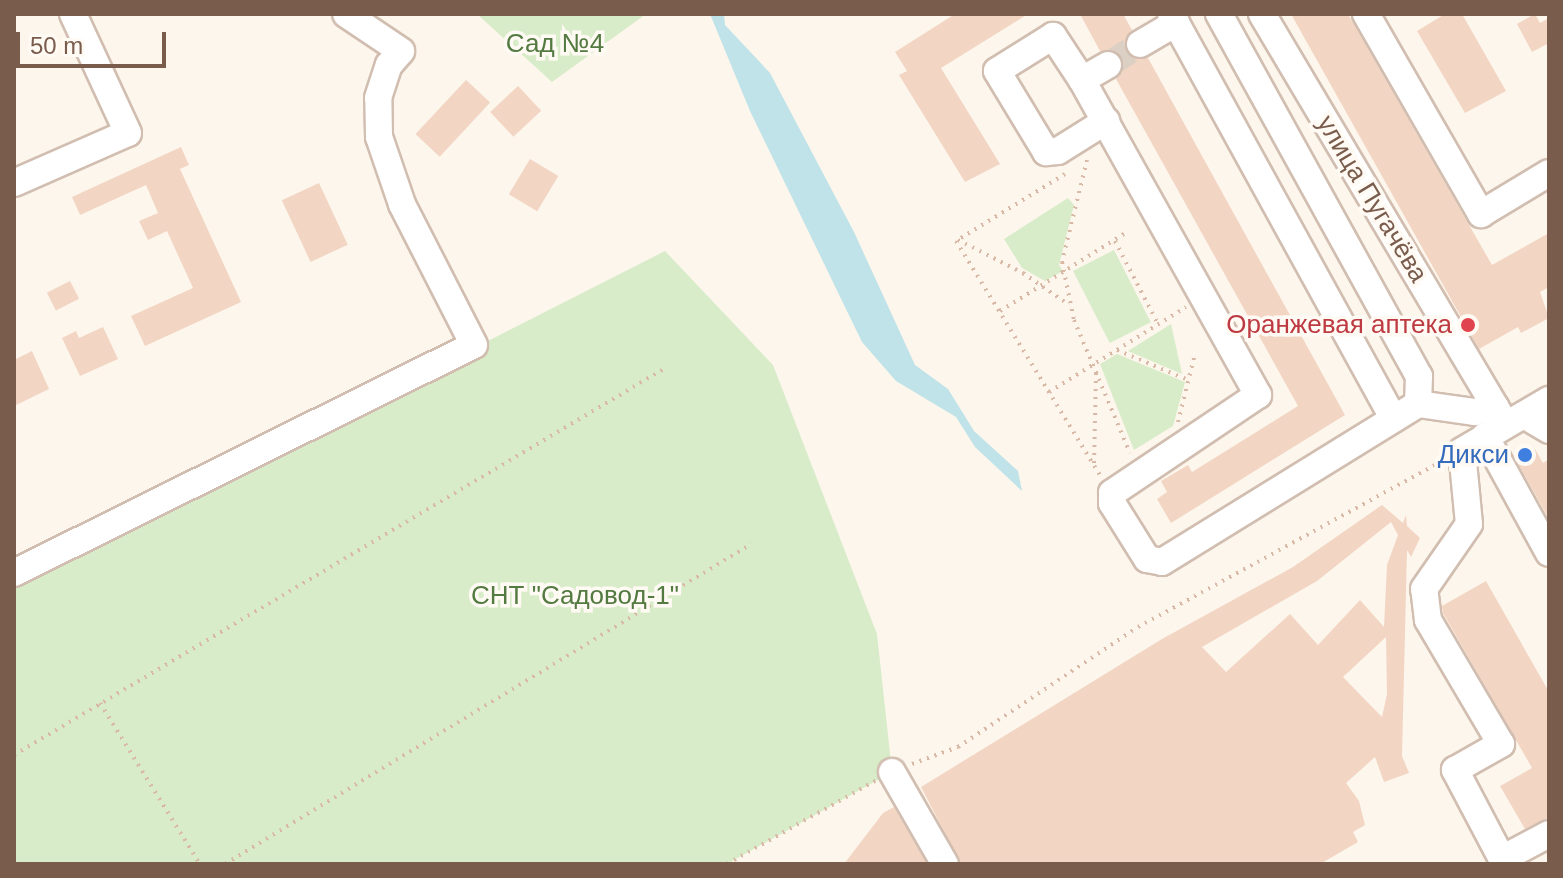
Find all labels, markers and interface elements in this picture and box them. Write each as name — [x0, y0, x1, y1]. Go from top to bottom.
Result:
scale bar — [20, 16, 170, 66]
park label: Сад №4 — [506, 28, 604, 60]
text: 50 m — [30, 32, 83, 59]
street label: улица Пугачёва — [1310, 110, 1434, 288]
place label: Оранжевая аптека — [1226, 309, 1452, 341]
marker: Оранжевая аптека — [1459, 316, 1477, 334]
place label: Дикси — [1438, 439, 1509, 471]
marker: Дикси — [1516, 446, 1534, 464]
park label: СНТ "Садовод-1" — [471, 580, 679, 612]

